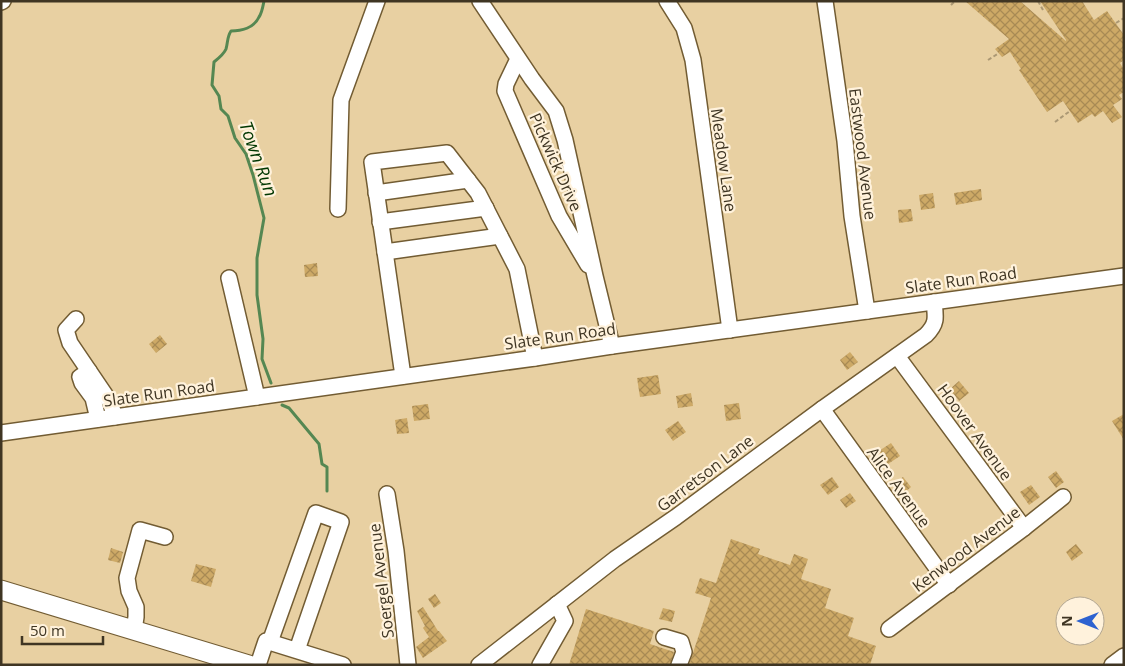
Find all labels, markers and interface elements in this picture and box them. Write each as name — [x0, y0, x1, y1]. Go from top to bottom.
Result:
street label: Eastwood Avenue — [844, 87, 882, 221]
street label: Meadow Lane — [706, 107, 742, 213]
street label: Pickwick Drive — [524, 109, 588, 215]
water label: Town Run — [234, 118, 284, 199]
street label: Slate Run Road — [904, 261, 1018, 299]
street label: Slate Run Road — [503, 317, 617, 355]
street label: Slate Run Road — [102, 374, 216, 412]
street label: Hoover Avenue — [932, 379, 1018, 485]
street label: Garretson Lane — [652, 429, 758, 517]
street label: Alice Avenue — [862, 442, 936, 532]
street label: Kenwood Avenue — [908, 501, 1025, 597]
street label: Soergel Avenue — [363, 522, 399, 640]
north arrow — [1055, 596, 1105, 646]
scale bar — [22, 614, 104, 646]
text: N — [1057, 615, 1076, 627]
text: 50 m — [30, 620, 65, 640]

